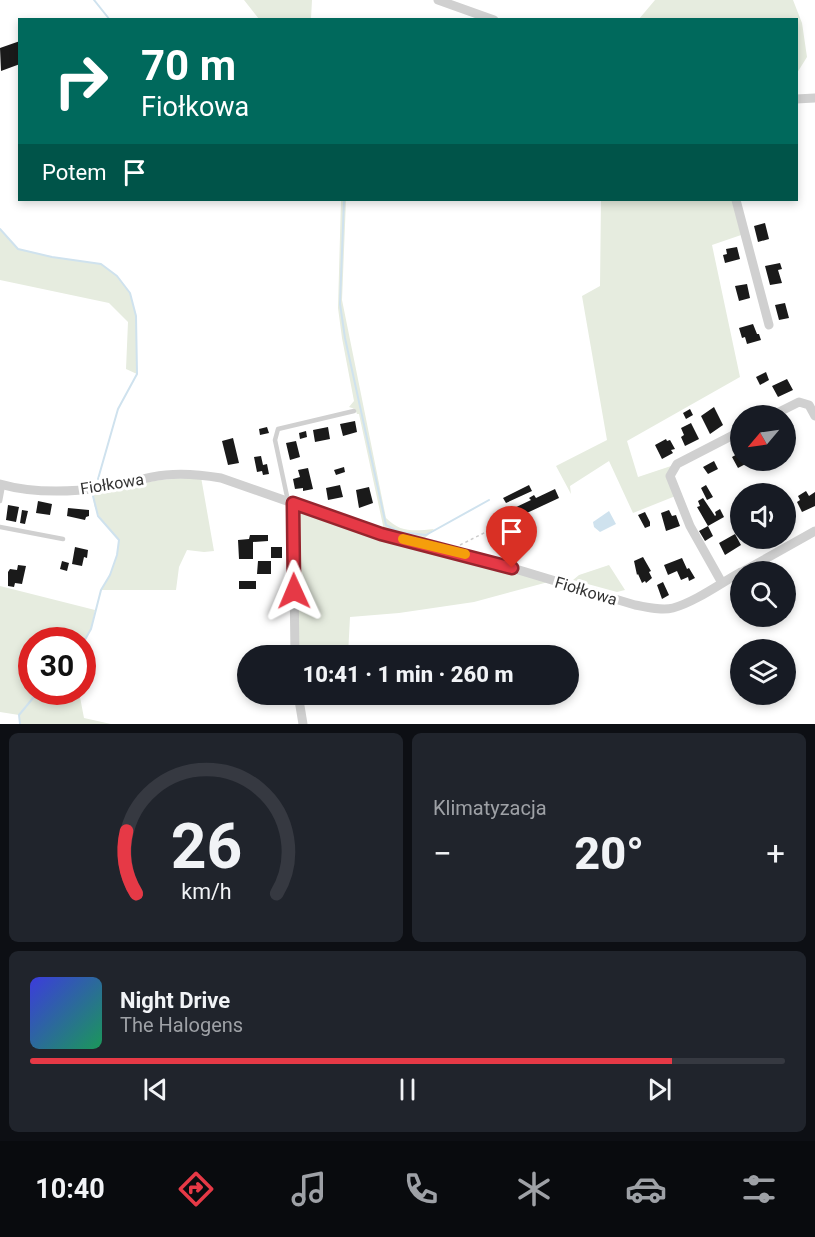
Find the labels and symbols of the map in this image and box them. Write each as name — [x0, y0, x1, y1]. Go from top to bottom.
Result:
north arrow — [730, 405, 796, 471]
street label: Fiołkowa — [79, 470, 145, 498]
pin — [486, 506, 537, 568]
position arrow — [262, 559, 326, 623]
street label: Fiołkowa — [553, 573, 619, 609]
speed limit sign: 30 — [18, 627, 96, 705]

